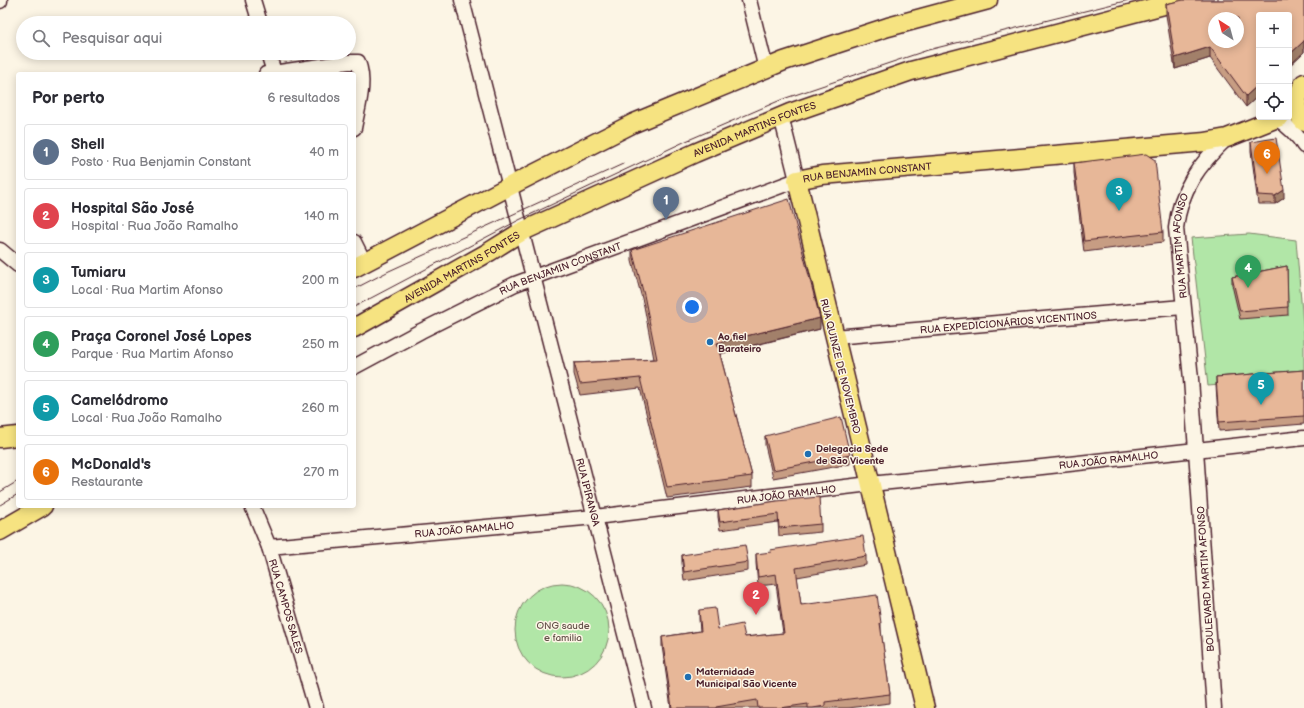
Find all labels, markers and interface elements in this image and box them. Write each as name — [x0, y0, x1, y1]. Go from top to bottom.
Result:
north arrow — [1208, 12, 1244, 48]
map controls — [1256, 12, 1292, 120]
button: + — [1256, 12, 1292, 48]
search box — [16, 16, 356, 60]
icon: search — [30, 27, 52, 49]
text: Pesquisar aqui — [62, 29, 162, 48]
button: − — [1256, 48, 1292, 84]
button: locate — [1256, 84, 1292, 120]
text: Por perto — [32, 88, 105, 108]
text: 6 resultados — [268, 90, 340, 106]
street label: AVENIDA MARTINS FONTES — [692, 99, 818, 160]
text: Shell — [71, 135, 104, 154]
pin: 6 — [1254, 141, 1280, 174]
text: 1 — [43, 144, 49, 160]
text: 40 m — [309, 144, 339, 160]
text: Posto · Rua Benjamin Constant — [71, 154, 251, 170]
street label: RUA BENJAMIN CONSTANT — [802, 161, 932, 186]
pin: 3 — [1106, 178, 1132, 211]
pin: 1 — [653, 187, 679, 220]
street label: RUA MARTIM AFONSO — [1171, 191, 1191, 299]
text: Hospital São José — [71, 199, 194, 218]
text: 2 — [42, 208, 50, 224]
text: 140 m — [304, 208, 339, 224]
text: Hospital · Rua João Ramalho — [71, 218, 238, 234]
street label: AVENIDA MARTINS FONTES — [402, 229, 522, 306]
street label: RUA BENJAMIN CONSTANT — [498, 240, 623, 298]
pin: 4 — [1235, 255, 1261, 288]
text: Tumiaru — [71, 263, 126, 282]
text: 3 — [42, 272, 50, 288]
text: 200 m — [302, 272, 339, 288]
text: Local · Rua Martim Afonso — [71, 282, 223, 298]
your location — [682, 297, 702, 317]
street label: RUA QUINZE DE NOVEMBRO — [817, 298, 863, 435]
street label: RUA EXPEDICIONÁRIOS VICENTINOS — [920, 309, 1097, 337]
text: Praça Coronel José Lopes — [71, 327, 252, 346]
place label: Ao fiel Barateiro — [717, 331, 761, 355]
text: 4 — [42, 336, 50, 352]
text: 250 m — [302, 336, 339, 352]
marker: Ao fiel Barateiro — [705, 337, 715, 347]
text: Parque · Rua Martim Afonso — [71, 346, 234, 362]
pin: 5 — [1248, 372, 1274, 405]
text: Camelódromo — [71, 391, 168, 410]
text: 5 — [42, 400, 50, 416]
text: 260 m — [301, 400, 339, 416]
text: Local · Rua João Ramalho — [71, 410, 222, 426]
place label: Delegacia Sede de São Vicente — [816, 443, 888, 467]
marker: Delegacia Sede de São Vicente — [803, 449, 813, 459]
street label: RUA JOÃO RAMALHO — [1058, 449, 1159, 472]
text: McDonald's — [71, 455, 151, 474]
street label: RUA IPIRANGA — [573, 457, 602, 528]
text: 6 — [42, 464, 50, 480]
text: 270 m — [303, 464, 339, 480]
text: Restaurante — [71, 474, 143, 490]
street label: RUA JOÃO RAMALHO — [736, 483, 837, 507]
street label: BOULEVARD MARTIM AFONSO — [1195, 505, 1217, 652]
street label: RUA JOÃO RAMALHO — [414, 519, 515, 541]
street label: RUA CAMPOS SALES — [266, 558, 305, 655]
pin: 2 — [743, 582, 769, 615]
park label: ONG saude e familia — [536, 620, 590, 644]
place label: Maternidade Municipal São Vicente — [696, 666, 797, 690]
marker: Maternidade Municipal São Vicente — [683, 672, 693, 682]

